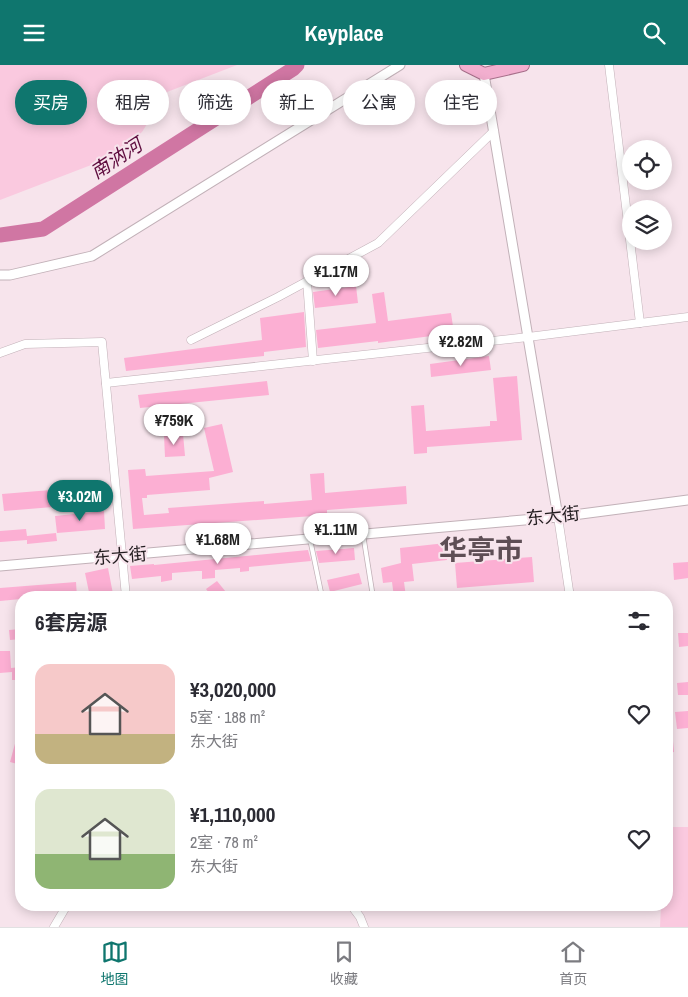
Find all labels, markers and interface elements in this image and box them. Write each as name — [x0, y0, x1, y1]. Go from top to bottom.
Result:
text: Keyplace — [304, 18, 384, 48]
icon: menu — [20, 19, 48, 47]
icon: search — [640, 19, 668, 47]
chip: 买房 — [15, 80, 87, 125]
chip: 租房 — [97, 80, 169, 125]
chip: 筛选 — [179, 80, 251, 125]
chip: 新上 — [261, 80, 333, 125]
chip: 公寓 — [343, 80, 415, 125]
chip: 住宅 — [425, 80, 497, 125]
water label: 南汭河 — [85, 129, 150, 184]
map controls — [622, 140, 672, 250]
button: locate — [622, 140, 672, 190]
button: layers — [622, 200, 672, 250]
pin: ¥1.17M — [295, 255, 377, 297]
text: ¥1.17M — [314, 260, 358, 282]
pin: ¥2.82M — [420, 325, 502, 367]
text: ¥2.82M — [439, 330, 483, 352]
pin: ¥759K — [139, 403, 209, 446]
text: ¥759K — [155, 409, 193, 431]
pin: ¥3.02M — [39, 479, 121, 522]
text: ¥3.02M — [58, 485, 102, 507]
street label: 东大街 — [525, 500, 581, 531]
pin: ¥1.11M — [295, 513, 377, 555]
text: ¥1.11M — [314, 518, 358, 540]
pin: ¥1.68M — [177, 523, 259, 565]
text: ¥1.68M — [196, 528, 240, 550]
district label: 华亭市 — [439, 531, 523, 569]
street label: 东大街 — [92, 541, 148, 570]
icon: filters — [625, 607, 653, 635]
text: 6套房源 — [35, 608, 108, 637]
text: ¥3,020,000 — [190, 675, 276, 704]
icon: home — [75, 684, 135, 744]
icon: heart — [625, 700, 653, 728]
text: 5室 · 188 m² — [190, 706, 265, 728]
text: 东大街 — [190, 730, 238, 752]
text: ¥1,110,000 — [190, 800, 275, 829]
icon: home — [75, 809, 135, 869]
icon: heart — [625, 825, 653, 853]
text: 2室 · 78 m² — [190, 831, 258, 853]
text: 东大街 — [190, 855, 238, 877]
tab: 地图 — [101, 938, 129, 988]
tab: 收藏 — [330, 938, 358, 988]
tab: 首页 — [559, 938, 587, 988]

